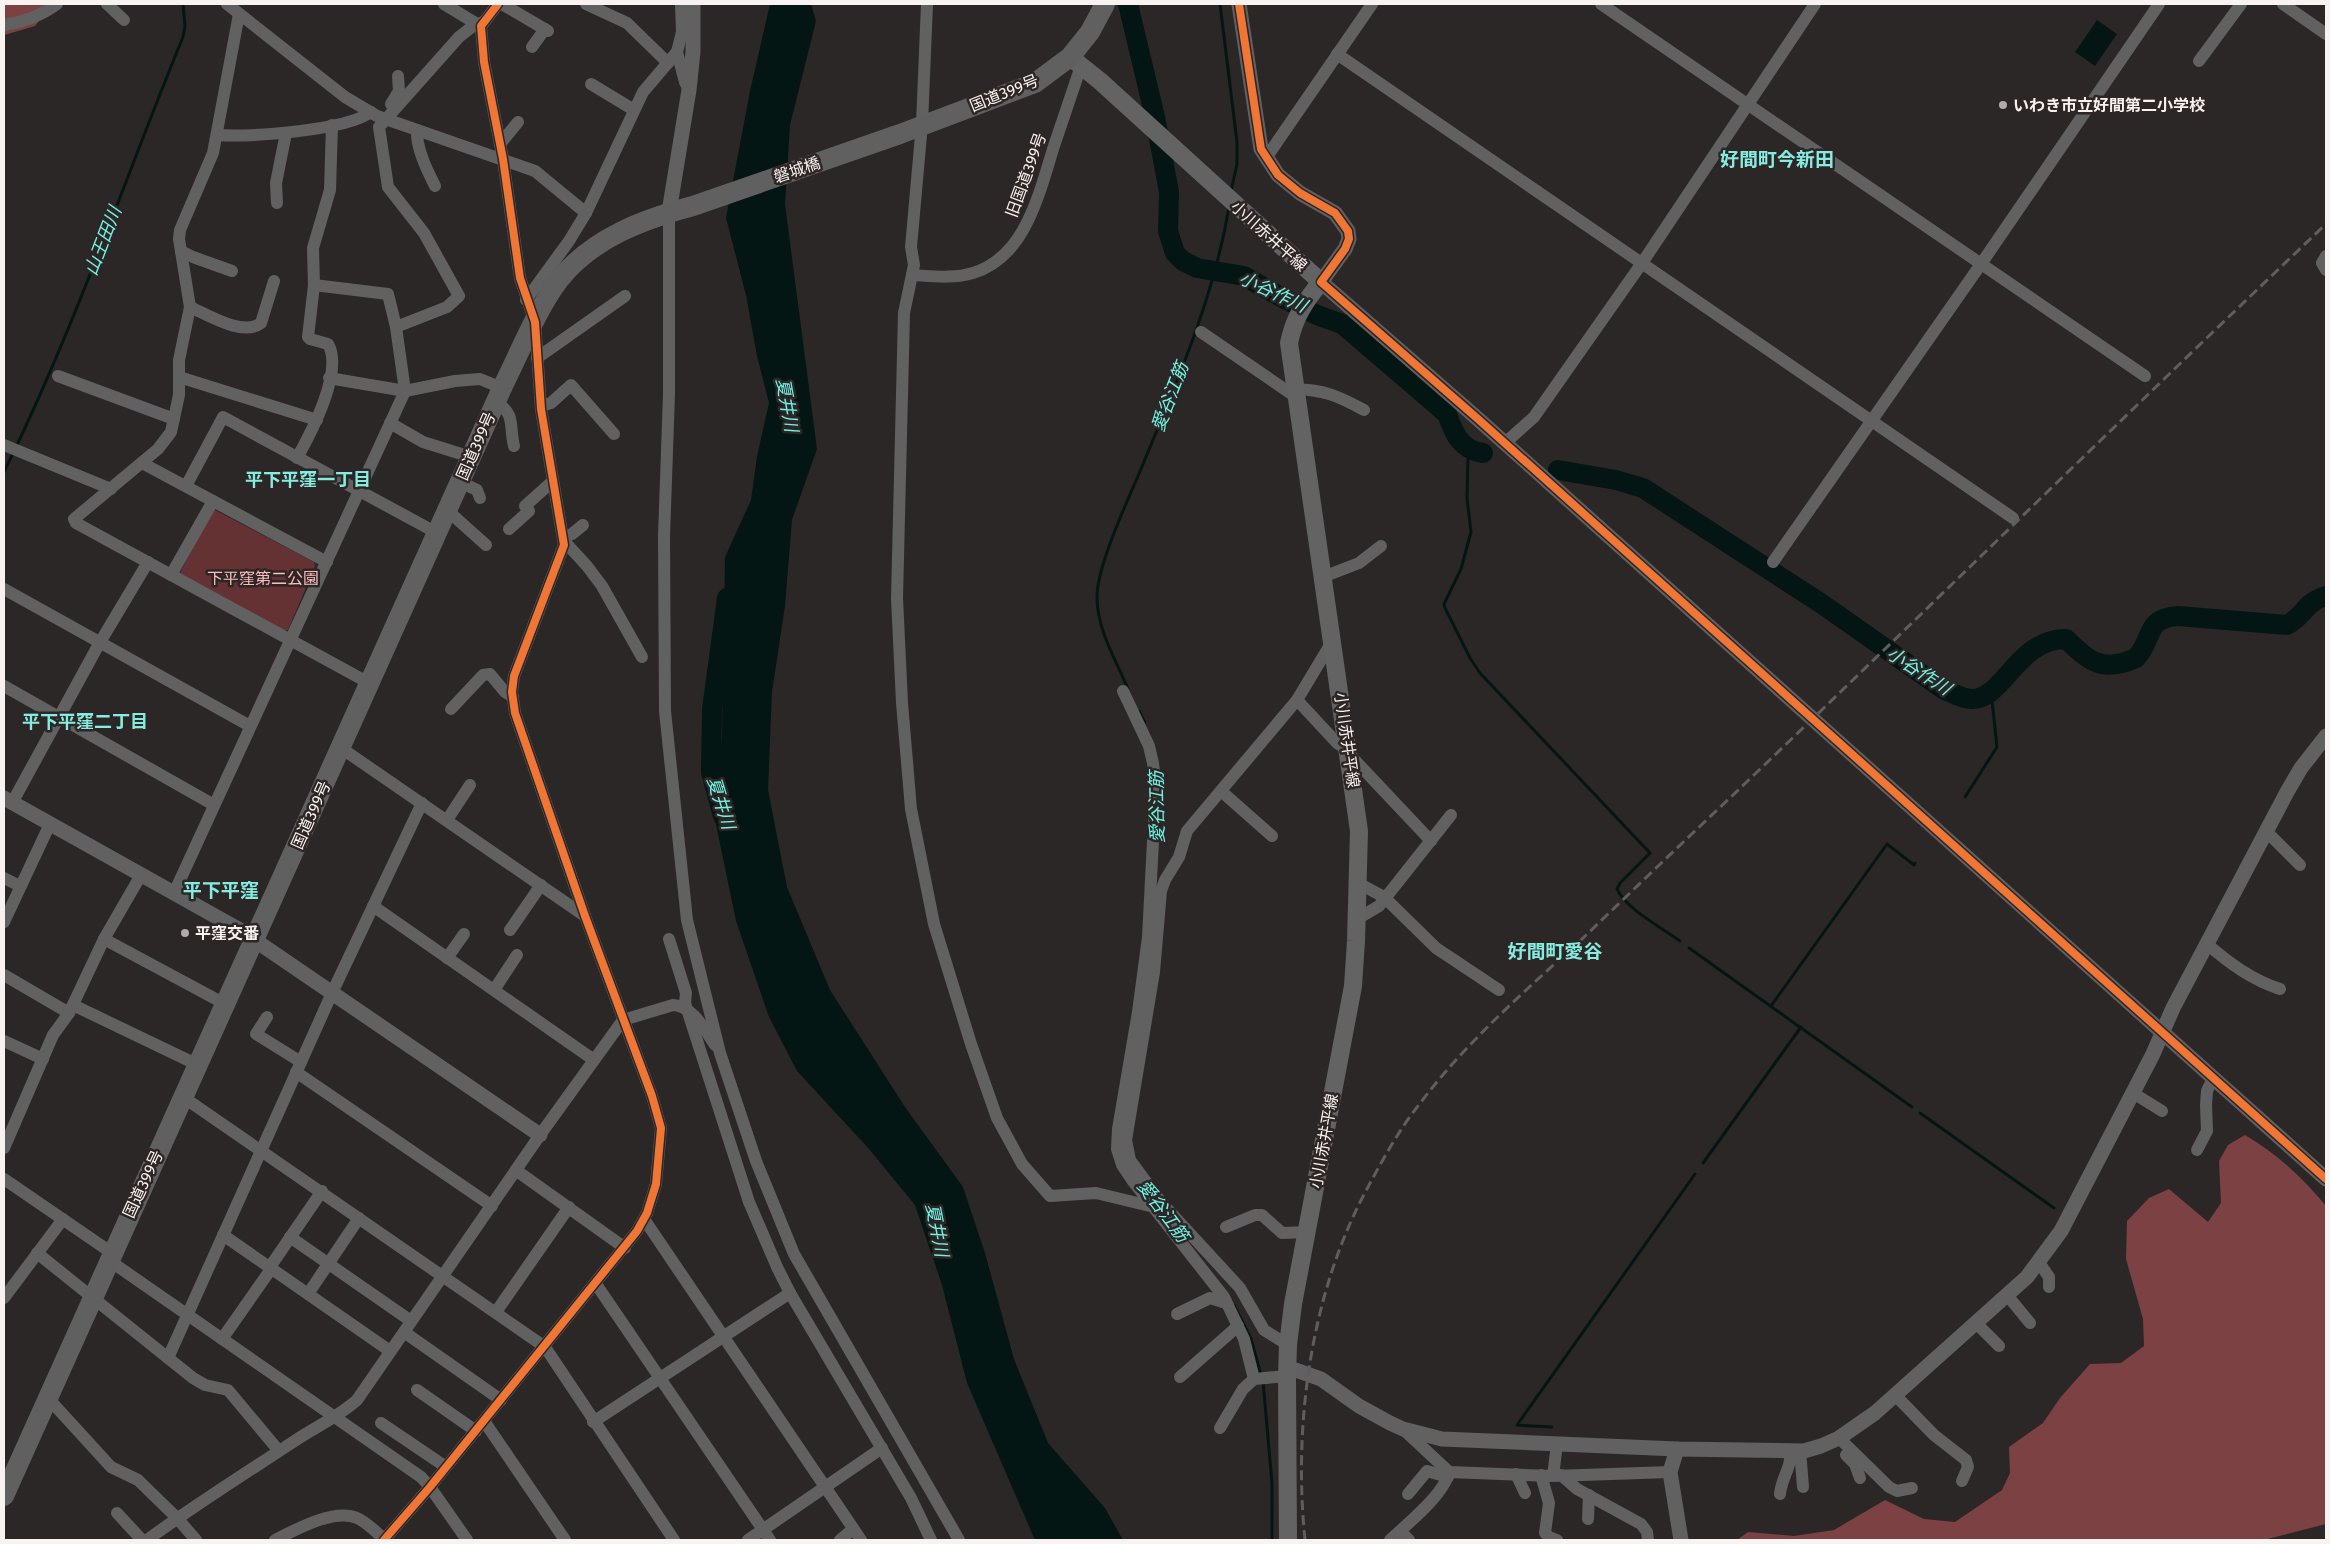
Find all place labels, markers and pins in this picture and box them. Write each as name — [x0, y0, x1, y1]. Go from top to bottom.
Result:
place label: いわき市立好間第二小学校 — [2013, 96, 2205, 115]
marker: いわき市立好間第二小学校 — [1997, 99, 2009, 111]
place label: 平窪交番 — [195, 924, 259, 943]
marker: 平窪交番 — [179, 927, 191, 939]

